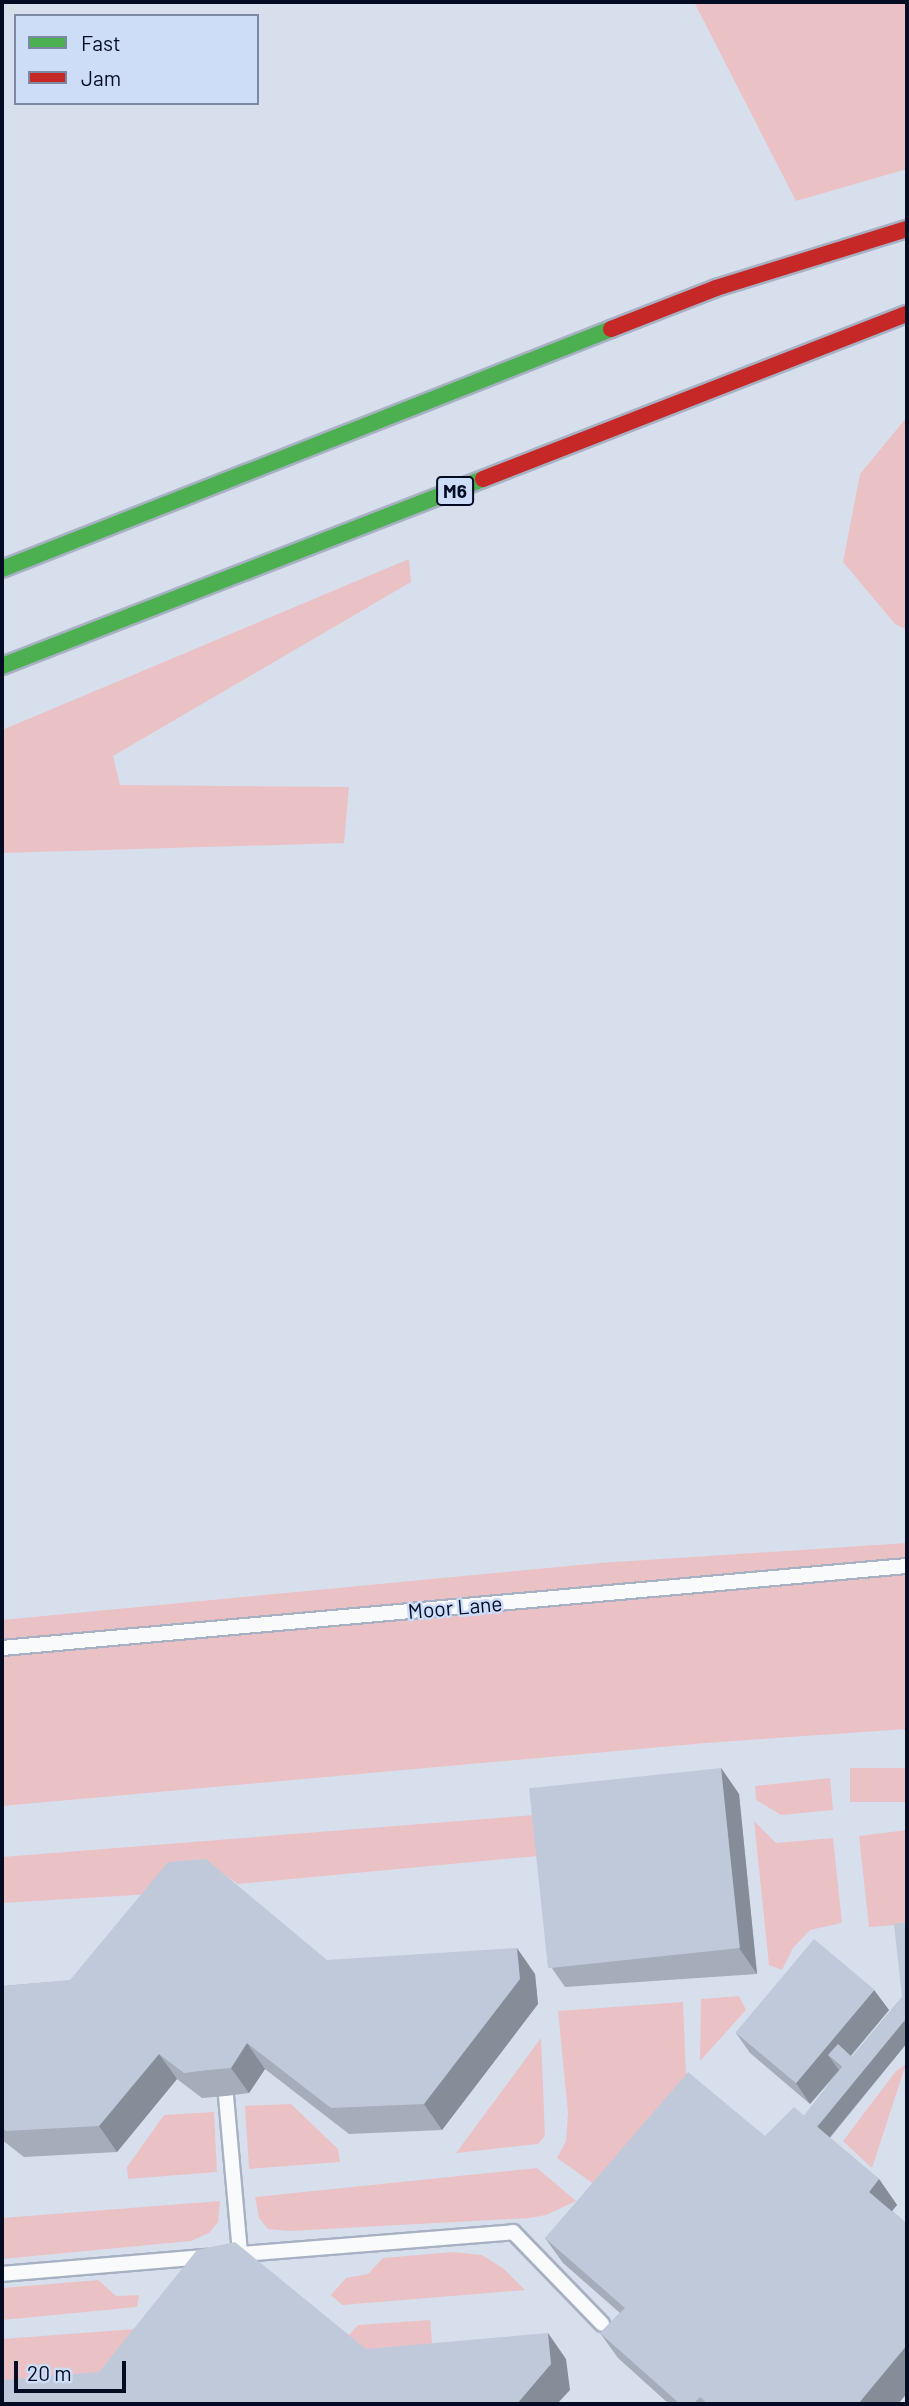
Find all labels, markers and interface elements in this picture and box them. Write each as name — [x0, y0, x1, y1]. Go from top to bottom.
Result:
legend — [14, 14, 259, 105]
text: Fast — [81, 30, 121, 55]
text: Jam — [81, 65, 121, 90]
road number: M6 — [436, 476, 474, 506]
street label: Moor Lane — [407, 1590, 503, 1624]
scale bar — [18, 2346, 130, 2390]
text: 20 m — [27, 2360, 72, 2385]

